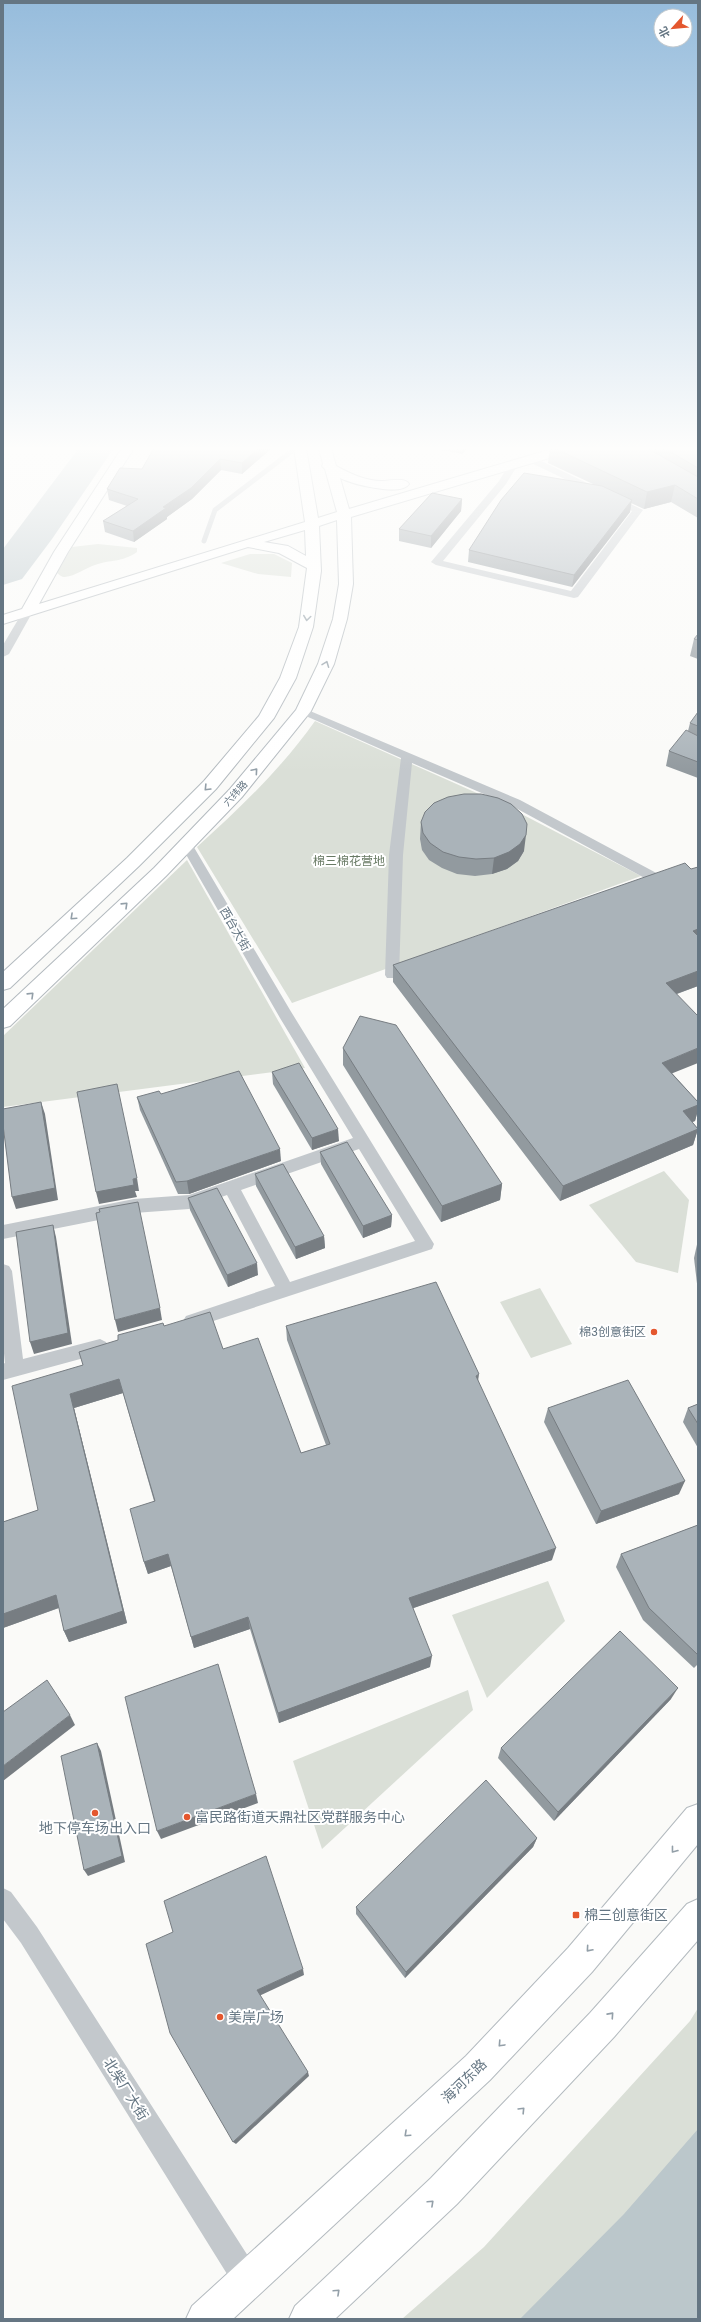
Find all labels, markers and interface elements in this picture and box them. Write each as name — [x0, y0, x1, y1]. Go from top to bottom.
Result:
north arrow — [653, 8, 693, 48]
text: 北 — [656, 24, 673, 40]
one-way arrow — [303, 615, 312, 621]
one-way arrow — [321, 660, 329, 667]
one-way arrow — [250, 769, 257, 776]
street label: 六纬路 — [221, 779, 250, 808]
one-way arrow — [204, 783, 212, 791]
park label: 棉三棉花营地 — [313, 854, 385, 868]
one-way arrow — [120, 902, 128, 910]
street label: 西台大街 — [217, 905, 253, 953]
one-way arrow — [71, 913, 78, 920]
one-way arrow — [26, 992, 34, 999]
place label: 棉3创意街区 — [579, 1325, 646, 1339]
marker: 棉3创意街区 — [649, 1327, 659, 1337]
marker: 地下停车场出入口 — [90, 1808, 100, 1818]
place label: 富民路街道天鼎社区党群服务中心 — [195, 1809, 405, 1825]
marker: 富民路街道天鼎社区党群服务中心 — [182, 1812, 192, 1822]
place label: 地下停车场出入口 — [39, 1820, 151, 1836]
one-way arrow — [672, 1846, 679, 1853]
place label: 棉三创意街区 — [584, 1907, 668, 1923]
marker: 棉三创意街区 — [571, 1910, 581, 1920]
one-way arrow — [587, 1944, 594, 1951]
place label: 美岸广场 — [228, 2009, 284, 2025]
marker: 美岸广场 — [215, 2012, 225, 2022]
one-way arrow — [606, 2012, 613, 2020]
one-way arrow — [498, 2039, 506, 2047]
street label: 北柴厂大街 — [101, 2055, 151, 2123]
street label: 海河东路 — [438, 2056, 490, 2106]
one-way arrow — [517, 2107, 525, 2115]
one-way arrow — [404, 2129, 412, 2136]
one-way arrow — [426, 2200, 434, 2208]
one-way arrow — [332, 2289, 340, 2297]

